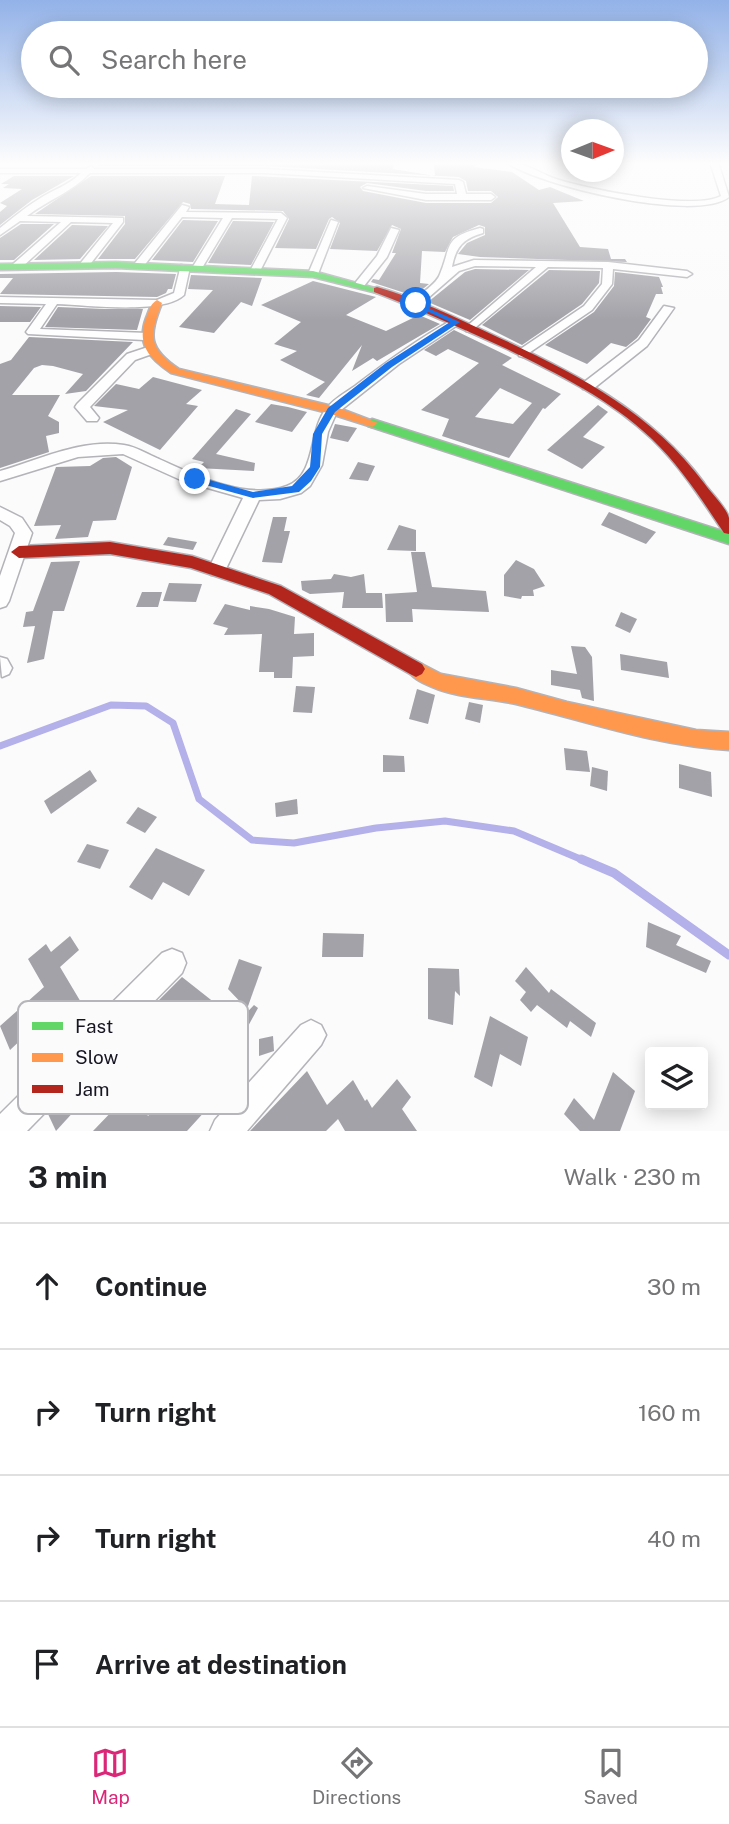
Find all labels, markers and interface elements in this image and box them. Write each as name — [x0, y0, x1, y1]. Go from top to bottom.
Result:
search box — [21, 21, 708, 98]
icon: search — [45, 41, 83, 79]
text: Search here — [101, 44, 247, 75]
north arrow — [561, 119, 624, 182]
route start — [400, 287, 431, 318]
route end — [179, 463, 210, 494]
legend — [18, 1001, 248, 1114]
text: Fast — [75, 1015, 113, 1037]
text: Slow — [75, 1046, 119, 1068]
map controls — [645, 1047, 708, 1110]
button: layers — [645, 1047, 708, 1110]
text: Jam — [75, 1078, 109, 1100]
text: 3 min — [28, 1159, 107, 1195]
text: Walk · 230 m — [564, 1163, 701, 1190]
icon: ahead — [28, 1267, 66, 1305]
text: Continue — [95, 1271, 207, 1302]
text: 30 m — [647, 1273, 701, 1300]
icon: right — [28, 1393, 66, 1431]
text: Turn right — [95, 1397, 217, 1428]
text: 160 m — [638, 1399, 701, 1426]
icon: right — [28, 1519, 66, 1557]
text: Turn right — [95, 1523, 217, 1554]
text: 40 m — [647, 1525, 701, 1552]
icon: arrive — [28, 1645, 66, 1683]
text: Arrive at destination — [95, 1649, 347, 1680]
tab: Map — [91, 1744, 130, 1808]
tab: Directions — [312, 1744, 401, 1808]
tab: Saved — [584, 1744, 638, 1808]

